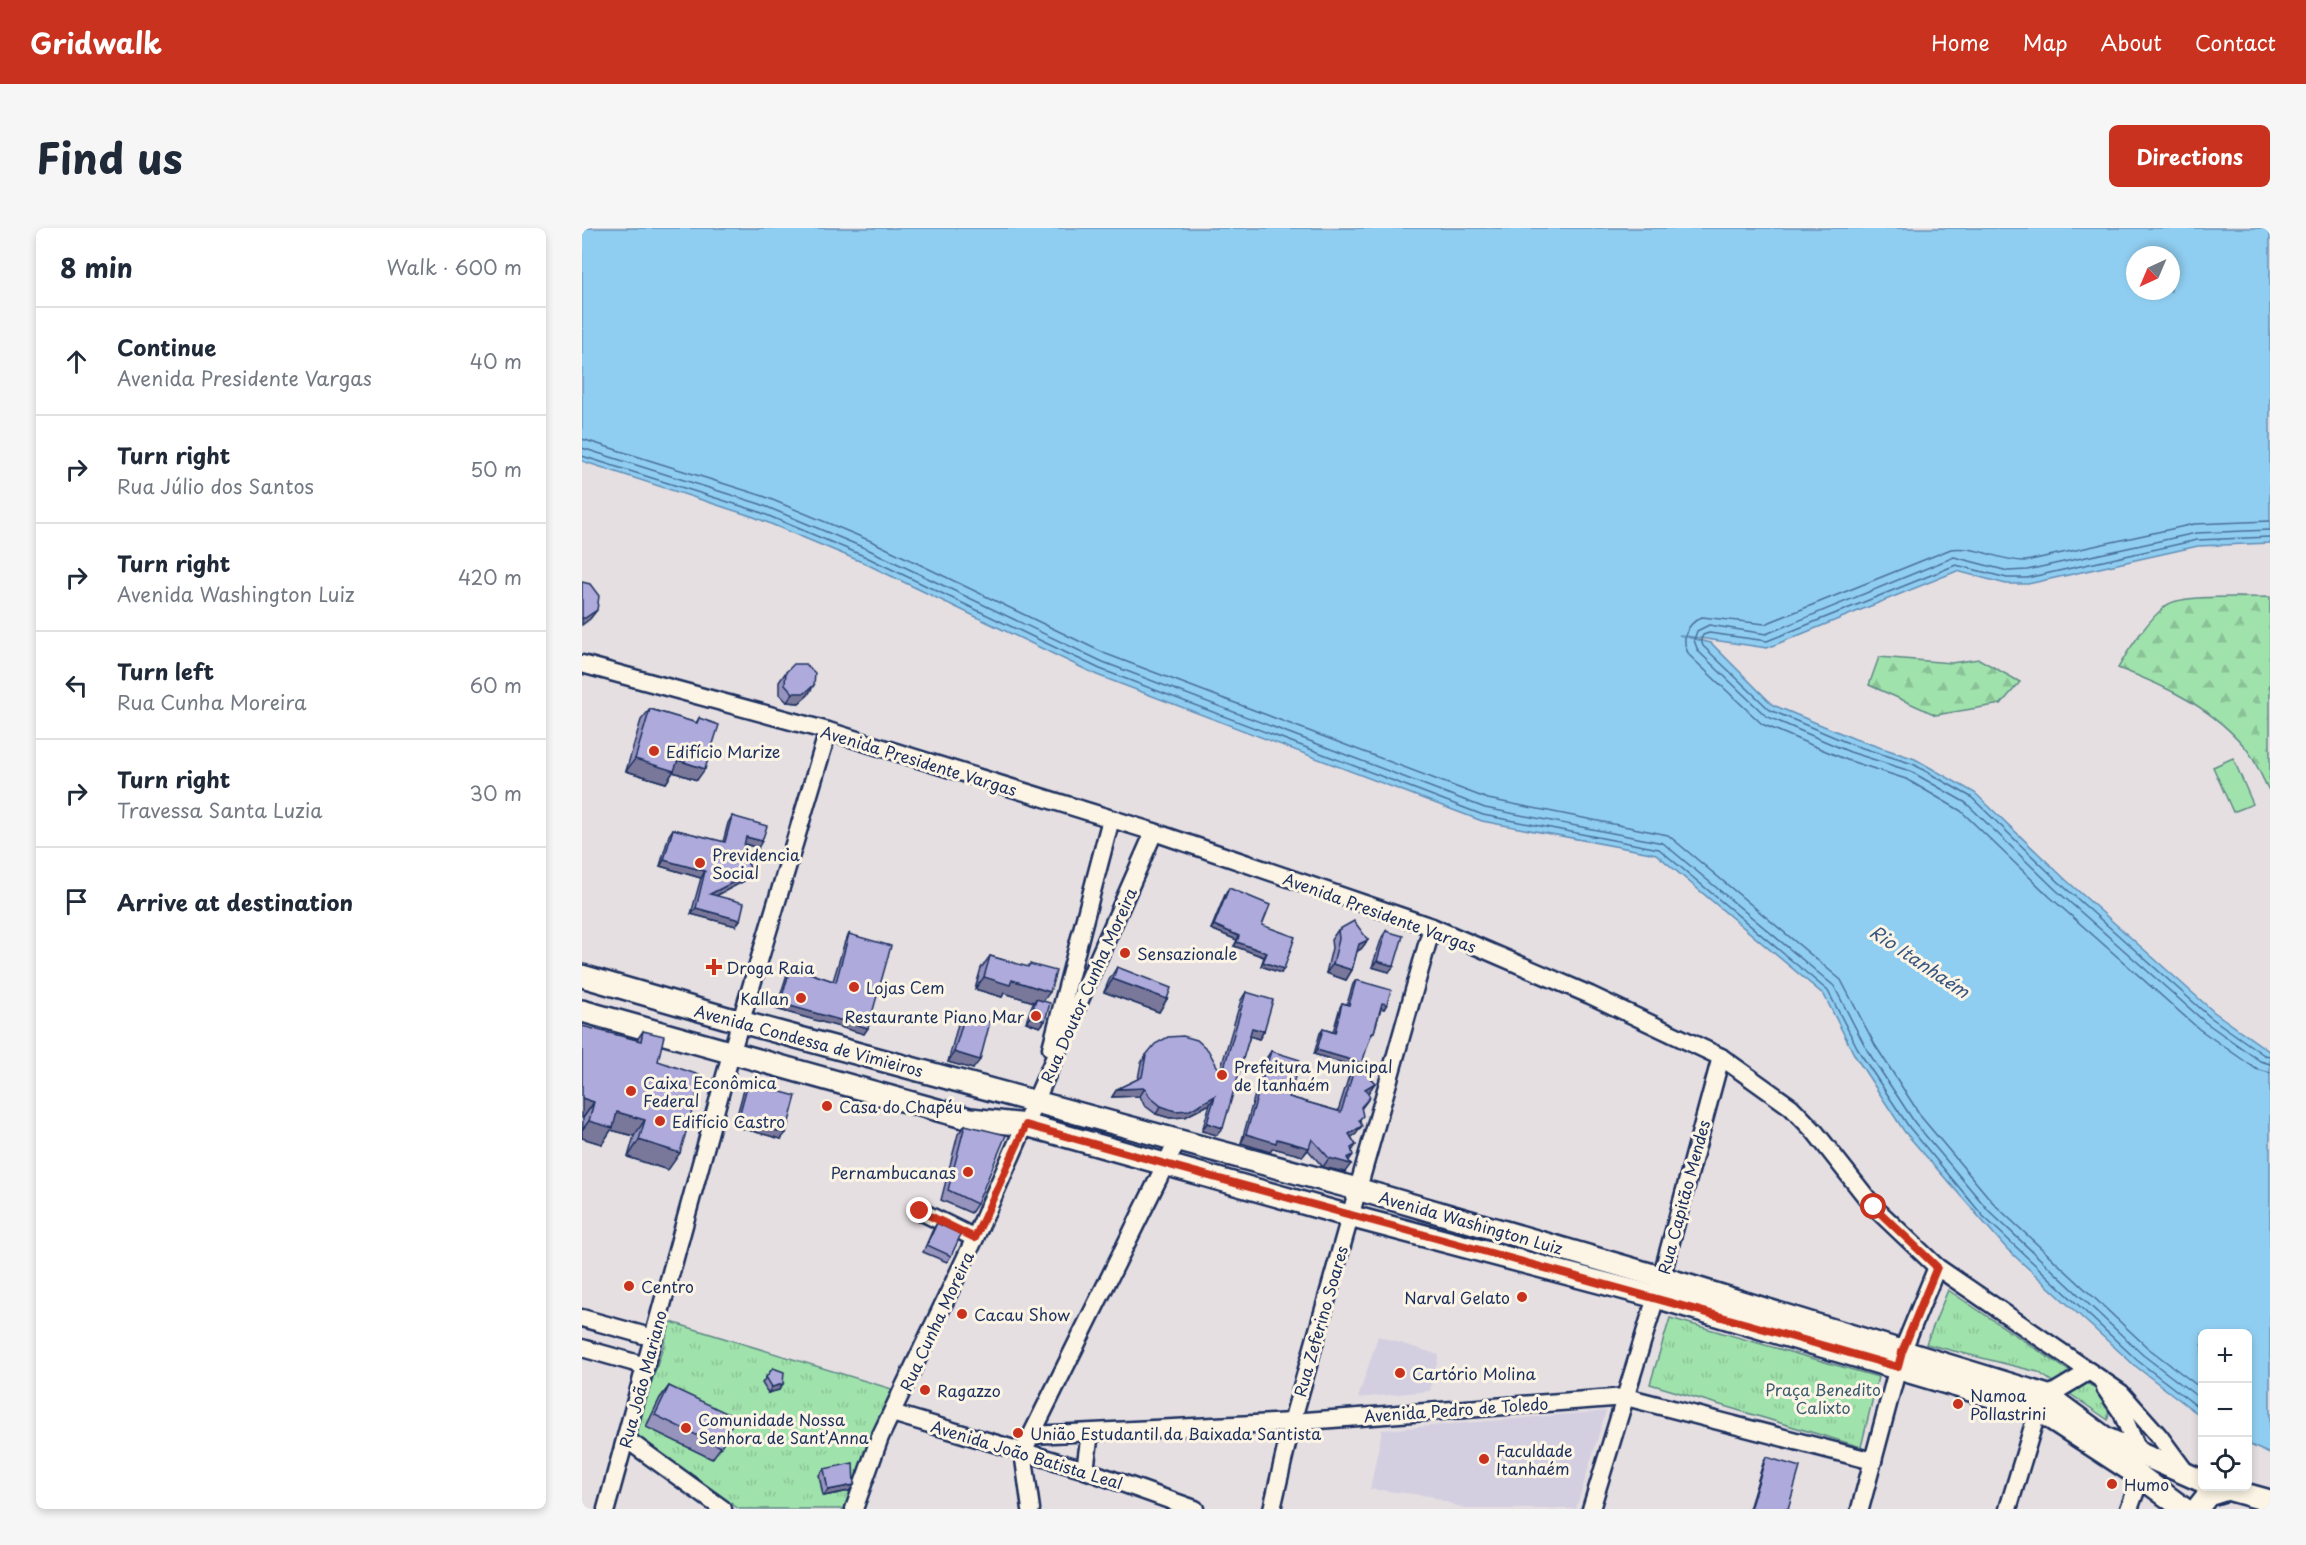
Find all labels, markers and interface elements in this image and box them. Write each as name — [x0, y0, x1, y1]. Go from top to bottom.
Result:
text: Gridwalk — [30, 21, 162, 64]
text: Home — [1931, 26, 1990, 58]
text: Map — [2023, 26, 2068, 58]
text: About — [2101, 26, 2162, 58]
text: Contact — [2195, 26, 2276, 58]
text: Find us — [36, 125, 183, 188]
button: Directions — [2109, 125, 2270, 187]
north arrow — [2126, 246, 2180, 300]
text: 8 min — [60, 248, 133, 287]
text: Walk · 600 m — [386, 252, 522, 282]
text: Continue — [117, 330, 216, 363]
icon: ahead — [60, 345, 93, 378]
text: 40 m — [470, 346, 522, 376]
text: Avenida Presidente Vargas — [117, 363, 372, 393]
text: Turn right — [117, 438, 230, 471]
icon: right — [60, 453, 93, 486]
text: 50 m — [470, 454, 522, 484]
text: Rua Júlio dos Santos — [117, 471, 314, 501]
text: Turn right — [117, 546, 230, 579]
icon: right — [60, 561, 93, 594]
text: 420 m — [458, 562, 522, 592]
text: Avenida Washington Luiz — [117, 579, 355, 609]
text: Turn left — [117, 654, 214, 687]
icon: left — [60, 669, 93, 702]
text: 60 m — [470, 670, 522, 700]
text: Rua Cunha Moreira — [117, 687, 307, 717]
street label: Avenida Presidente Vargas — [818, 719, 1020, 801]
place label: Edifício Marize — [666, 739, 780, 763]
marker: Edifício Marize — [647, 744, 661, 758]
text: Turn right — [117, 762, 230, 795]
icon: right — [60, 777, 93, 810]
text: 30 m — [469, 778, 522, 808]
text: Travessa Santa Luzia — [117, 795, 323, 825]
place label: Previdencia Social — [712, 842, 800, 884]
marker: Previdencia Social — [693, 856, 707, 870]
street label: Avenida Presidente Vargas — [1280, 866, 1480, 958]
street label: Rua Doutor Cunha Moreira — [1034, 883, 1142, 1087]
icon: arrive — [60, 885, 93, 918]
text: Arrive at destination — [117, 885, 353, 918]
water label: Rio Itanhaém — [1865, 918, 1976, 1005]
place label: Sensazionale — [1137, 941, 1237, 965]
marker: Sensazionale — [1118, 946, 1132, 960]
place label: Droga Raia — [726, 955, 814, 979]
marker: Droga Raia — [707, 960, 721, 974]
place label: Lojas Cem — [866, 975, 945, 999]
marker: Lojas Cem — [847, 980, 861, 994]
place label: Kallan — [740, 986, 789, 1010]
marker: Kallan — [794, 991, 808, 1005]
street label: Avenida Condessa de Vimieiros — [692, 998, 926, 1082]
place label: Restaurante Piano Mar — [844, 1004, 1025, 1028]
marker: Restaurante Piano Mar — [1029, 1009, 1043, 1023]
place label: Prefeitura Municipal de Itanhaém — [1234, 1054, 1393, 1096]
marker: Prefeitura Municipal de Itanhaém — [1215, 1068, 1229, 1082]
place label: Caixa Econômica Federal — [643, 1070, 776, 1112]
marker: Caixa Econômica Federal — [624, 1084, 638, 1098]
place label: Casa do Chapéu — [839, 1094, 962, 1118]
marker: Casa do Chapéu — [820, 1099, 834, 1113]
place label: Edifício Castro — [672, 1109, 785, 1133]
marker: Edifício Castro — [653, 1114, 667, 1128]
street label: Rua Capitão Mendes — [1651, 1117, 1715, 1277]
place label: Pernambucanas — [831, 1160, 956, 1184]
marker: Pernambucanas — [961, 1165, 975, 1179]
street label: Avenida Washington Luiz — [1376, 1184, 1566, 1260]
route start — [1860, 1193, 1886, 1219]
route end — [906, 1197, 932, 1223]
street label: Rua Zeferino Soares — [1287, 1243, 1353, 1399]
street label: Rua Cunha Moreira — [893, 1247, 979, 1395]
place label: Centro — [641, 1274, 694, 1298]
marker: Centro — [622, 1279, 636, 1293]
place label: Narval Gelato — [1404, 1285, 1510, 1309]
marker: Narval Gelato — [1515, 1290, 1529, 1304]
place label: Cacau Show — [974, 1302, 1070, 1326]
street label: Rua João Mariano — [612, 1307, 672, 1450]
marker: Cacau Show — [955, 1307, 969, 1321]
map controls — [2198, 1329, 2252, 1491]
button: + — [2198, 1329, 2252, 1383]
place label: Cartório Molina — [1412, 1361, 1536, 1385]
marker: Cartório Molina — [1393, 1366, 1407, 1380]
park label: Praça Benedito Calixto — [1765, 1377, 1881, 1419]
place label: Ragazzo — [937, 1378, 1001, 1402]
marker: Ragazzo — [918, 1383, 932, 1397]
place label: Namoa Pollastrini — [1970, 1383, 2046, 1425]
button: − — [2198, 1383, 2252, 1437]
street label: Avenida Pedro de Toledo — [1363, 1391, 1549, 1427]
marker: Namoa Pollastrini — [1951, 1397, 1965, 1411]
place label: Comunidade Nossa Senhora de Sant’Anna — [698, 1407, 869, 1449]
street label: Avenida João Batista Leal — [928, 1413, 1126, 1495]
marker: Comunidade Nossa Senhora de Sant’Anna — [679, 1421, 693, 1435]
place label: União Estudantil da Baixada Santista — [1030, 1421, 1321, 1445]
marker: União Estudantil da Baixada Santista — [1011, 1426, 1025, 1440]
button: locate — [2198, 1437, 2252, 1491]
place label: Faculdade Itanhaém — [1496, 1438, 1573, 1480]
marker: Faculdade Itanhaém — [1477, 1452, 1491, 1466]
place label: Humo — [2124, 1472, 2169, 1496]
marker: Humo — [2105, 1477, 2119, 1491]

